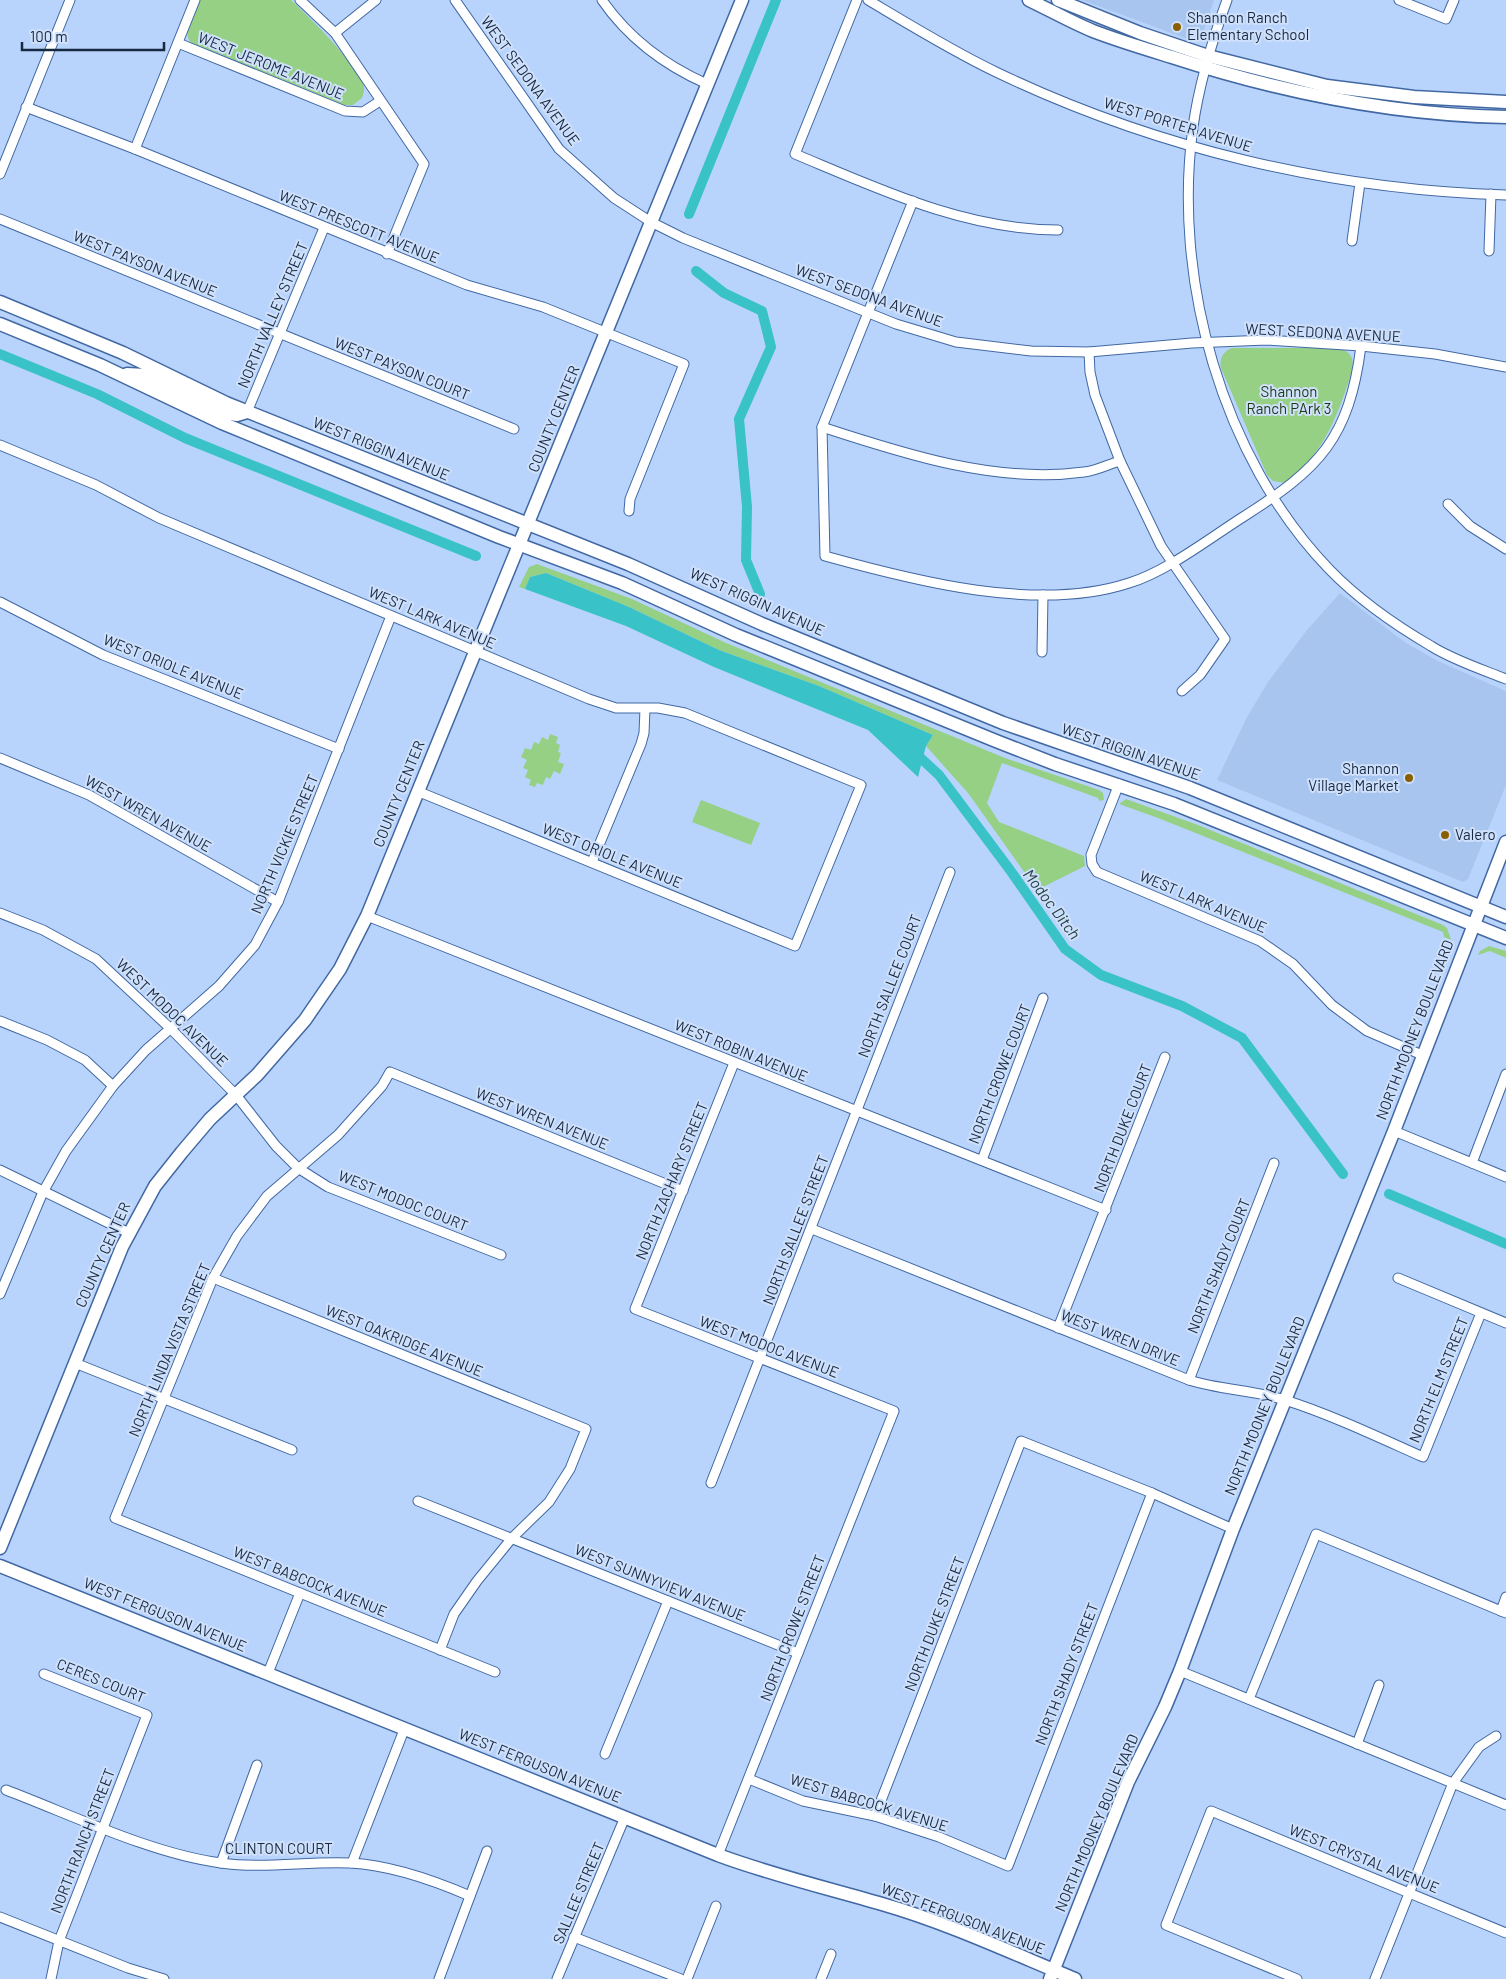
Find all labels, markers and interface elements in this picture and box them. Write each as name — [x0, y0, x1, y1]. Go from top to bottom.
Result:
place label: Shannon Ranch Elementary School — [1187, 8, 1309, 43]
street label: WEST SEDONA AVENUE — [478, 12, 584, 149]
scale bar — [22, 20, 165, 52]
marker: Shannon Ranch Elementary School — [1171, 21, 1183, 33]
text: 100 m — [30, 27, 68, 45]
street label: WEST JEROME AVENUE — [196, 27, 347, 103]
street label: WEST PORTER AVENUE — [1102, 93, 1255, 155]
street label: WEST PRESCOTT AVENUE — [277, 186, 442, 267]
street label: WEST PAYSON AVENUE — [71, 226, 220, 300]
street label: NORTH VALLEY STREET — [233, 239, 311, 390]
street label: WEST SEDONA AVENUE — [793, 260, 946, 330]
street label: WEST SEDONA AVENUE — [1245, 319, 1401, 345]
street label: WEST PAYSON COURT — [332, 333, 473, 403]
street label: COUNTY CENTER — [523, 363, 583, 475]
park label: Shannon Ranch PArk 3 — [1246, 382, 1332, 417]
street label: WEST RIGGIN AVENUE — [311, 412, 452, 484]
street label: WEST RIGGIN AVENUE — [687, 563, 828, 639]
street label: WEST LARK AVENUE — [366, 582, 499, 652]
street label: WEST ORIOLE AVENUE — [101, 630, 246, 702]
street label: WEST RIGGIN AVENUE — [1060, 719, 1203, 783]
street label: COUNTY CENTER — [368, 738, 428, 850]
place label: Shannon Village Market — [1308, 759, 1399, 794]
street label: WEST WREN AVENUE — [82, 771, 215, 855]
street label: NORTH VICKIE STREET — [247, 771, 322, 916]
marker: Shannon Village Market — [1403, 772, 1415, 784]
street label: WEST ORIOLE AVENUE — [540, 819, 685, 891]
place label: Valero — [1455, 825, 1496, 843]
marker: Valero — [1439, 829, 1451, 841]
water label: Modoc Ditch — [1020, 865, 1085, 943]
street label: WEST LARK AVENUE — [1137, 866, 1270, 936]
street label: NORTH SALLEE COURT — [853, 912, 925, 1060]
street label: NORTH MOONEY BOULEVARD — [1371, 937, 1457, 1122]
street label: WEST MODOC AVENUE — [113, 954, 232, 1070]
street label: NORTH CROWE COURT — [964, 1001, 1034, 1146]
street label: WEST ROBIN AVENUE — [672, 1015, 811, 1085]
street label: NORTH DUKE COURT — [1089, 1061, 1155, 1194]
street label: WEST WREN AVENUE — [473, 1083, 611, 1153]
street label: NORTH ZACHARY STREET — [631, 1099, 711, 1262]
street label: NORTH SALLEE STREET — [758, 1152, 832, 1307]
street label: WEST MODOC COURT — [336, 1166, 471, 1234]
street label: NORTH SHADY COURT — [1183, 1195, 1253, 1336]
street label: COUNTY CENTER — [71, 1199, 133, 1310]
street label: NORTH LINDA VISTA STREET — [124, 1260, 214, 1439]
street label: WEST OAKRIDGE AVENUE — [323, 1300, 486, 1380]
street label: WEST WREN DRIVE — [1058, 1305, 1182, 1369]
street label: WEST MODOC AVENUE — [697, 1311, 842, 1381]
street label: NORTH MOONEY BOULEVARD — [1220, 1314, 1308, 1498]
street label: NORTH ELM STREET — [1405, 1314, 1472, 1445]
street label: WEST SUNNYVIEW AVENUE — [572, 1540, 748, 1625]
street label: WEST BABCOCK AVENUE — [231, 1542, 390, 1620]
street label: NORTH CROWE STREET — [756, 1552, 828, 1703]
street label: NORTH DUKE STREET — [900, 1554, 968, 1694]
street label: WEST FERGUSON AVENUE — [81, 1573, 249, 1655]
street label: NORTH SHADY STREET — [1031, 1600, 1102, 1747]
street label: CERES COURT — [54, 1654, 148, 1706]
street label: WEST FERGUSON AVENUE — [456, 1724, 624, 1806]
street label: NORTH MOONEY BOULEVARD — [1050, 1731, 1142, 1914]
street label: NORTH RANCH STREET — [46, 1766, 118, 1916]
street label: WEST BABCOCK AVENUE — [788, 1769, 950, 1835]
street label: WEST CRYSTAL AVENUE — [1287, 1820, 1442, 1896]
street label: CLINTON COURT — [225, 1839, 333, 1857]
street label: SALLEE STREET — [549, 1839, 608, 1946]
street label: WEST FERGUSON AVENUE — [879, 1878, 1048, 1958]

